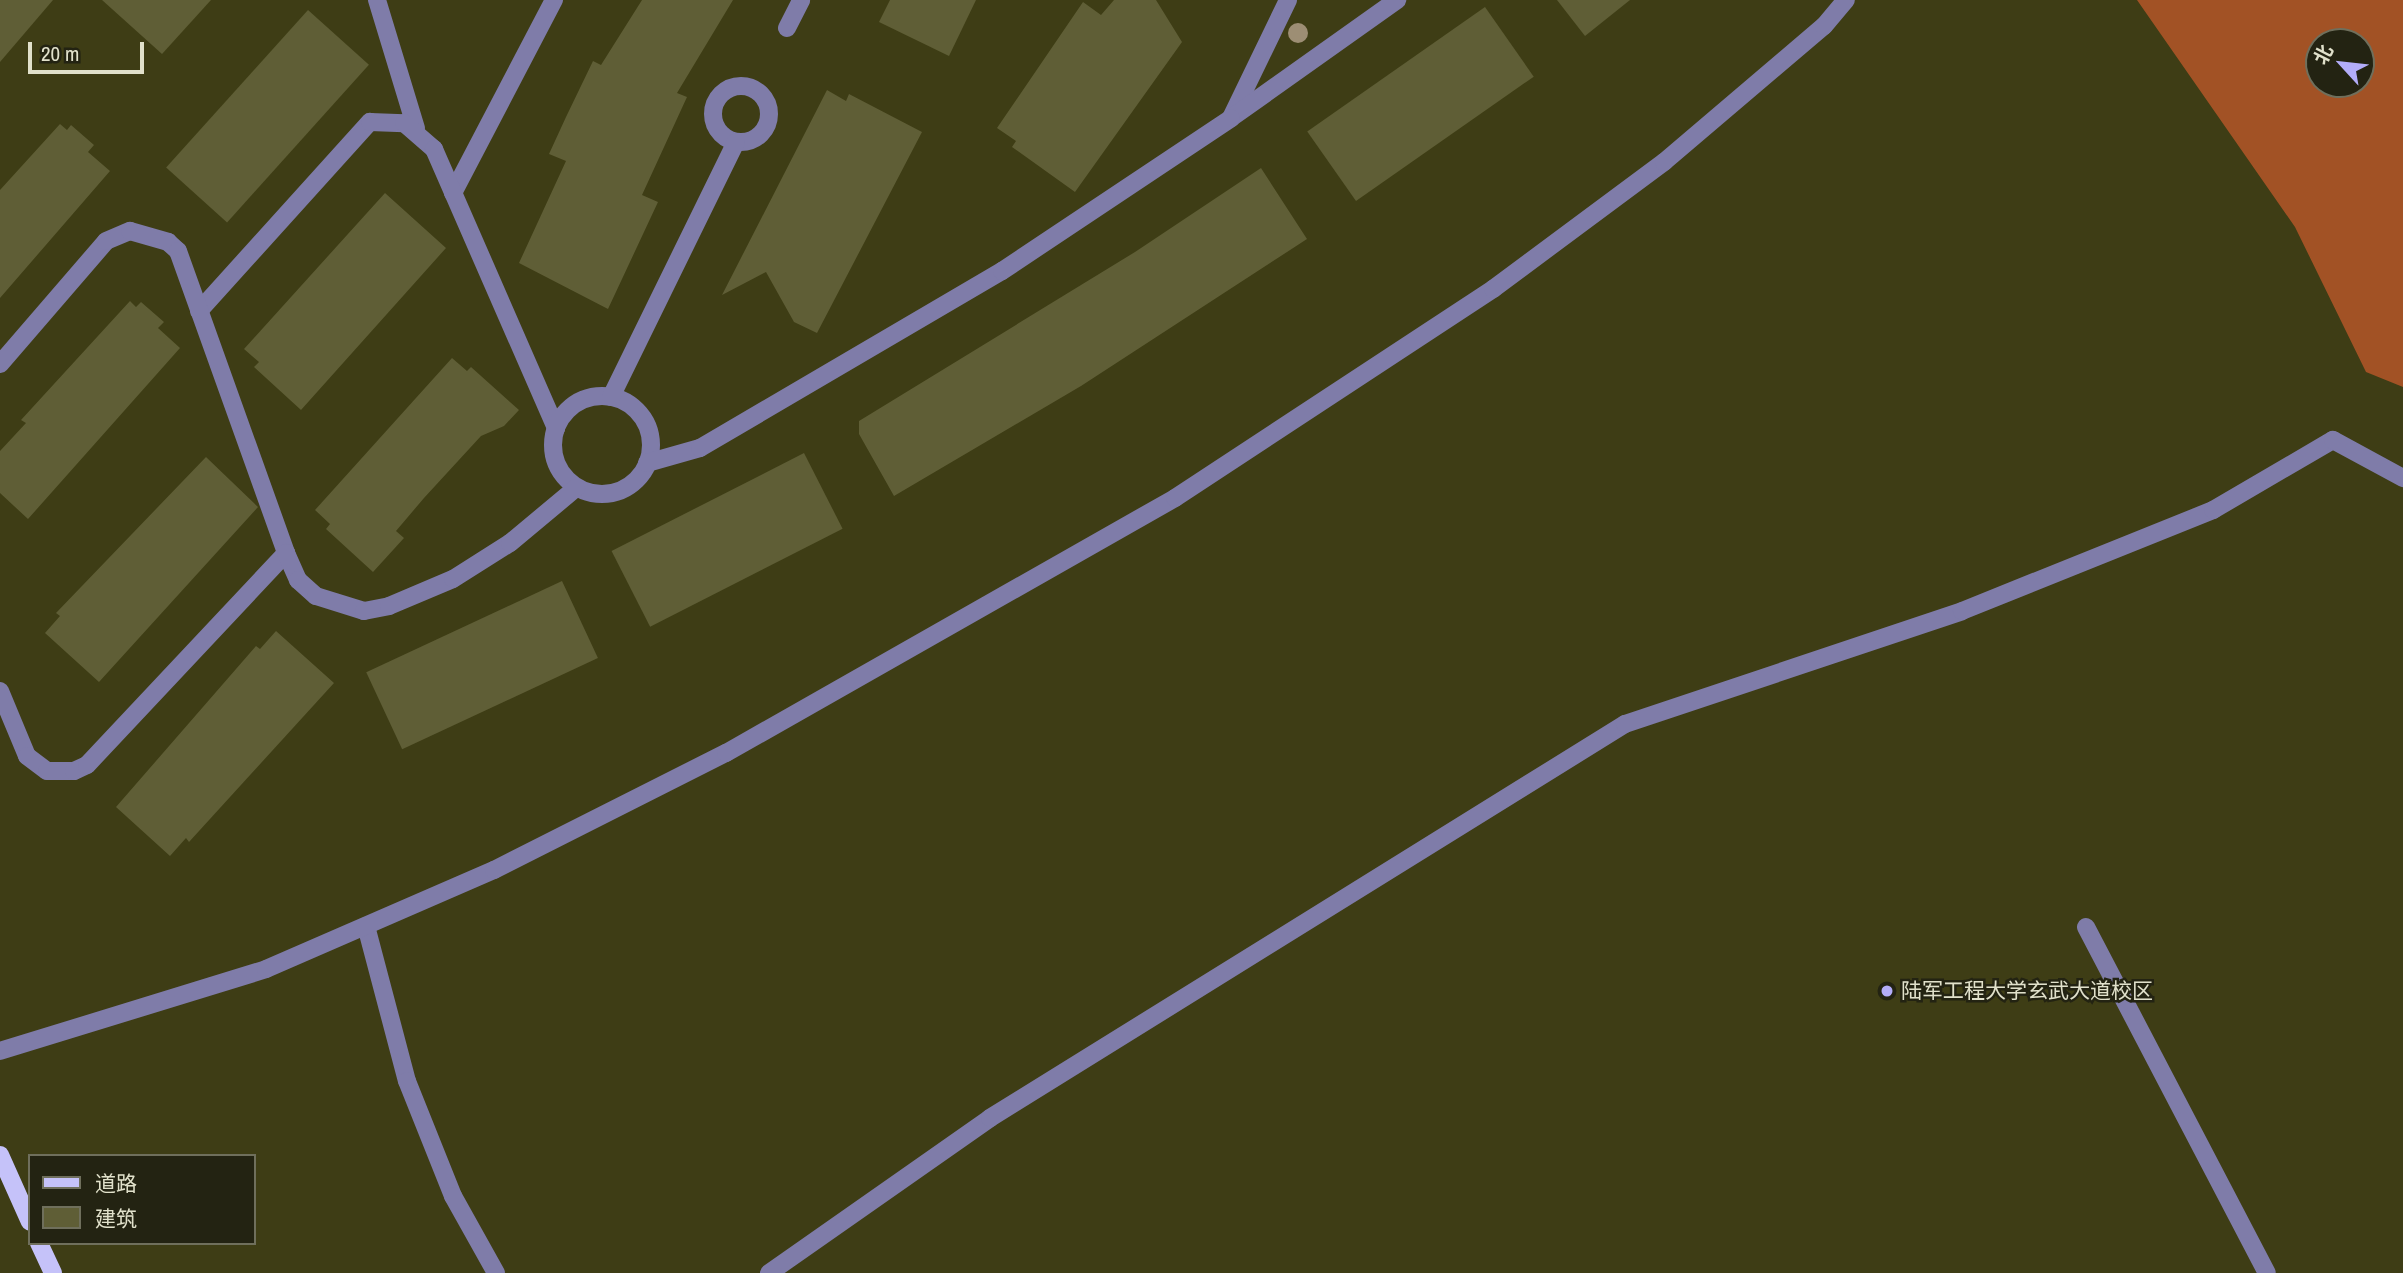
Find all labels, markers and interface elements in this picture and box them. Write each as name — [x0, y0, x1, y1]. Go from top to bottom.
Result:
scale bar — [32, 28, 147, 72]
north arrow — [2305, 28, 2375, 98]
text: 20 m — [41, 39, 79, 68]
text: 北 — [2307, 40, 2339, 69]
place label: 陆军工程大学玄武大道校区 — [1901, 978, 2153, 1004]
marker: 陆军工程大学玄武大道校区 — [1879, 983, 1895, 999]
legend — [28, 1154, 256, 1245]
text: 道路 — [95, 1169, 137, 1198]
text: 建筑 — [95, 1204, 137, 1233]

